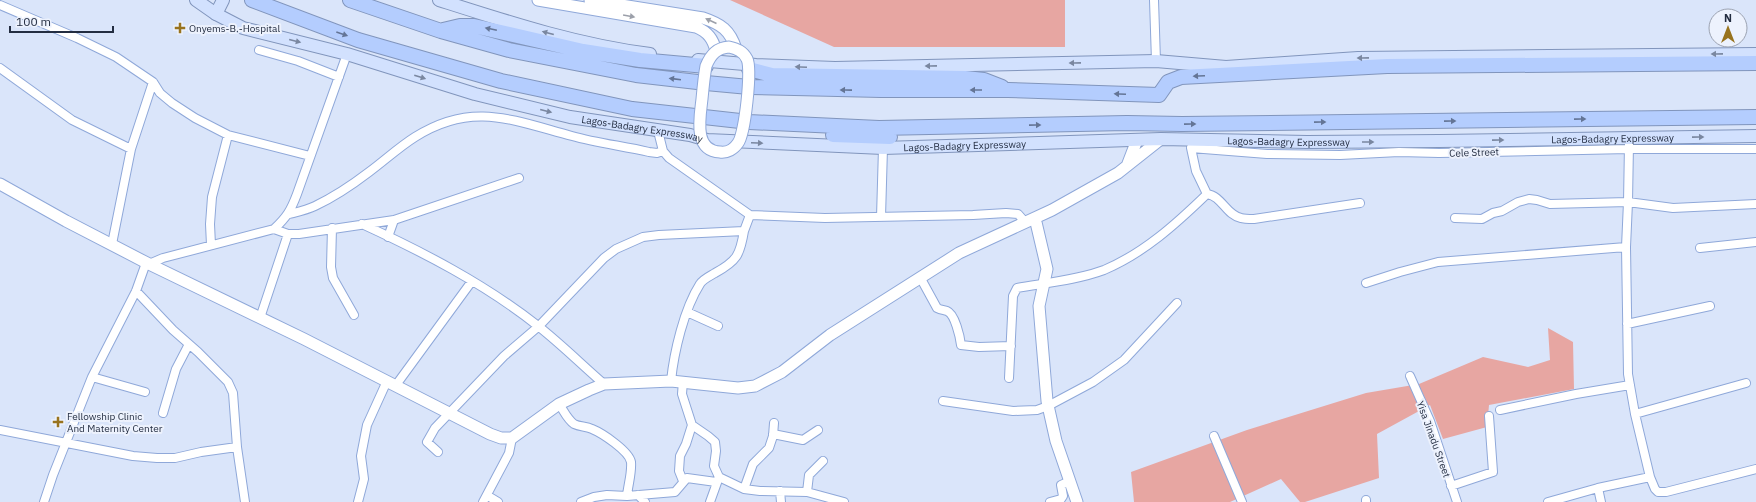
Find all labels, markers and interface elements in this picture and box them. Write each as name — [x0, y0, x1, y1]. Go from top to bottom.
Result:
scale bar — [10, 8, 113, 34]
north arrow — [1708, 8, 1748, 48]
text: N — [1724, 11, 1732, 25]
one-way arrow — [622, 13, 635, 19]
text: 100 m — [16, 14, 51, 29]
one-way arrow — [705, 18, 717, 24]
marker: Onyems-B.-Hospital — [174, 22, 186, 34]
place label: Onyems-B.-Hospital — [189, 22, 280, 35]
one-way arrow — [484, 26, 497, 32]
one-way arrow — [542, 30, 554, 36]
one-way arrow — [336, 31, 348, 37]
one-way arrow — [290, 38, 302, 44]
one-way arrow — [1710, 51, 1723, 57]
one-way arrow — [1356, 55, 1369, 61]
one-way arrow — [1068, 60, 1081, 66]
one-way arrow — [795, 63, 807, 70]
one-way arrow — [924, 63, 937, 69]
one-way arrow — [1192, 73, 1205, 79]
one-way arrow — [415, 74, 427, 80]
one-way arrow — [669, 76, 681, 82]
one-way arrow — [840, 86, 852, 93]
one-way arrow — [969, 87, 982, 93]
one-way arrow — [1114, 90, 1126, 97]
one-way arrow — [539, 109, 552, 115]
street label: Lagos-Badagry Expressway — [581, 113, 704, 145]
one-way arrow — [1574, 116, 1587, 122]
one-way arrow — [1444, 118, 1457, 124]
one-way arrow — [1314, 119, 1327, 125]
one-way arrow — [1184, 121, 1197, 127]
one-way arrow — [1029, 122, 1042, 128]
street label: Lagos-Badagry Expressway — [1551, 131, 1674, 146]
one-way arrow — [1692, 133, 1704, 140]
street label: Lagos-Badagry Expressway — [1227, 134, 1350, 149]
street label: Lagos-Badagry Expressway — [903, 137, 1026, 154]
one-way arrow — [1492, 137, 1505, 143]
one-way arrow — [751, 139, 763, 146]
one-way arrow — [1362, 139, 1375, 145]
street label: Cele Street — [1449, 145, 1500, 160]
street label: Yisa Jinadu Street — [1414, 399, 1454, 480]
place label: Fellowship Clinic And Maternity Center — [67, 410, 163, 435]
marker: Fellowship Clinic And Maternity Center — [52, 416, 64, 428]

